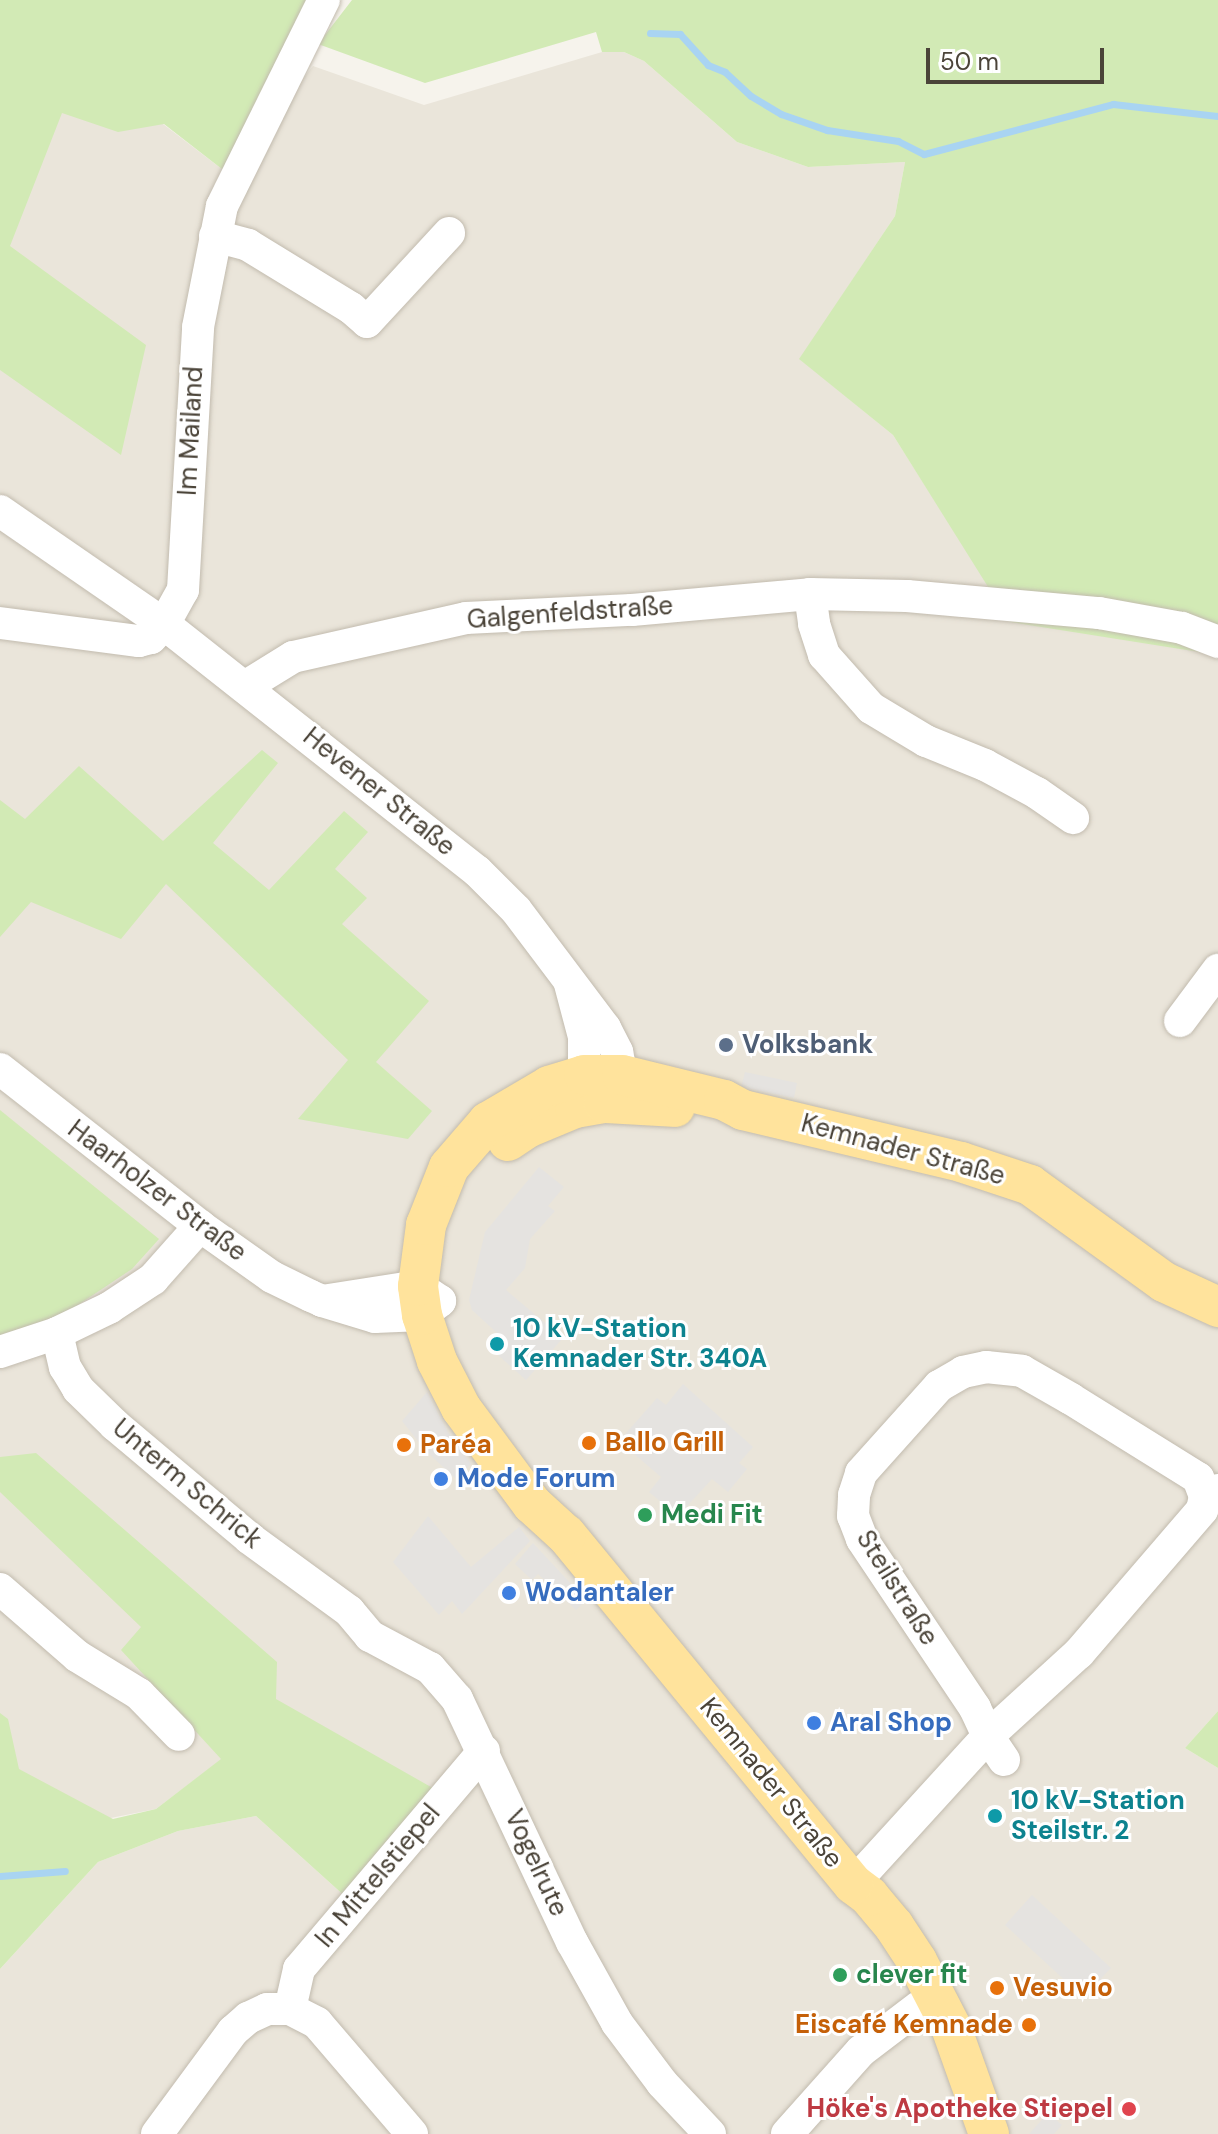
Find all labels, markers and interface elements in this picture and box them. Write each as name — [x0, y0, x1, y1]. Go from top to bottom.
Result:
scale bar — [930, 32, 1108, 82]
text: 50 m — [940, 46, 999, 77]
street label: Im Mailand — [172, 365, 210, 497]
street label: Galgenfeldstraße — [466, 590, 674, 636]
street label: Hevener Straße — [297, 721, 461, 863]
place label: Volksbank — [742, 1029, 873, 1061]
marker: Volksbank — [717, 1036, 735, 1054]
street label: Kemnader Straße — [798, 1108, 1008, 1192]
street label: Haarholzer Straße — [62, 1114, 252, 1268]
place label: 10 kV-Station Kemnader Str. 340A — [513, 1313, 767, 1374]
marker: 10 kV-Station Kemnader Str. 340A — [488, 1335, 506, 1353]
street label: Unterm Schrick — [106, 1413, 268, 1555]
place label: Ballo Grill — [605, 1427, 725, 1459]
place label: Paréa — [420, 1429, 492, 1461]
marker: Ballo Grill — [580, 1434, 598, 1452]
marker: Paréa — [395, 1436, 413, 1454]
place label: Mode Forum — [457, 1463, 615, 1495]
marker: Mode Forum — [432, 1470, 450, 1488]
place label: Medi Fit — [661, 1499, 763, 1531]
marker: Medi Fit — [636, 1506, 654, 1524]
street label: Steilstraße — [849, 1525, 945, 1651]
place label: Wodantaler — [525, 1577, 674, 1609]
marker: Wodantaler — [500, 1584, 518, 1602]
street label: Kemnader Straße — [693, 1692, 849, 1874]
place label: Aral Shop — [830, 1707, 952, 1739]
marker: Aral Shop — [805, 1714, 823, 1732]
place label: 10 kV-Station Steilstr. 2 — [1011, 1785, 1185, 1846]
street label: In Mittelstiepel — [309, 1798, 447, 1954]
street label: Vogelrute — [498, 1805, 574, 1921]
marker: 10 kV-Station Steilstr. 2 — [986, 1807, 1004, 1825]
place label: clever fit — [856, 1959, 967, 1991]
marker: clever fit — [831, 1966, 849, 1984]
place label: Vesuvio — [1013, 1972, 1113, 2004]
marker: Vesuvio — [988, 1979, 1006, 1997]
place label: Eiscafé Kemnade — [795, 2009, 1013, 2041]
marker: Eiscafé Kemnade — [1020, 2016, 1038, 2034]
place label: Höke's Apotheke Stiepel — [806, 2093, 1113, 2125]
marker: Höke's Apotheke Stiepel — [1120, 2100, 1138, 2118]

